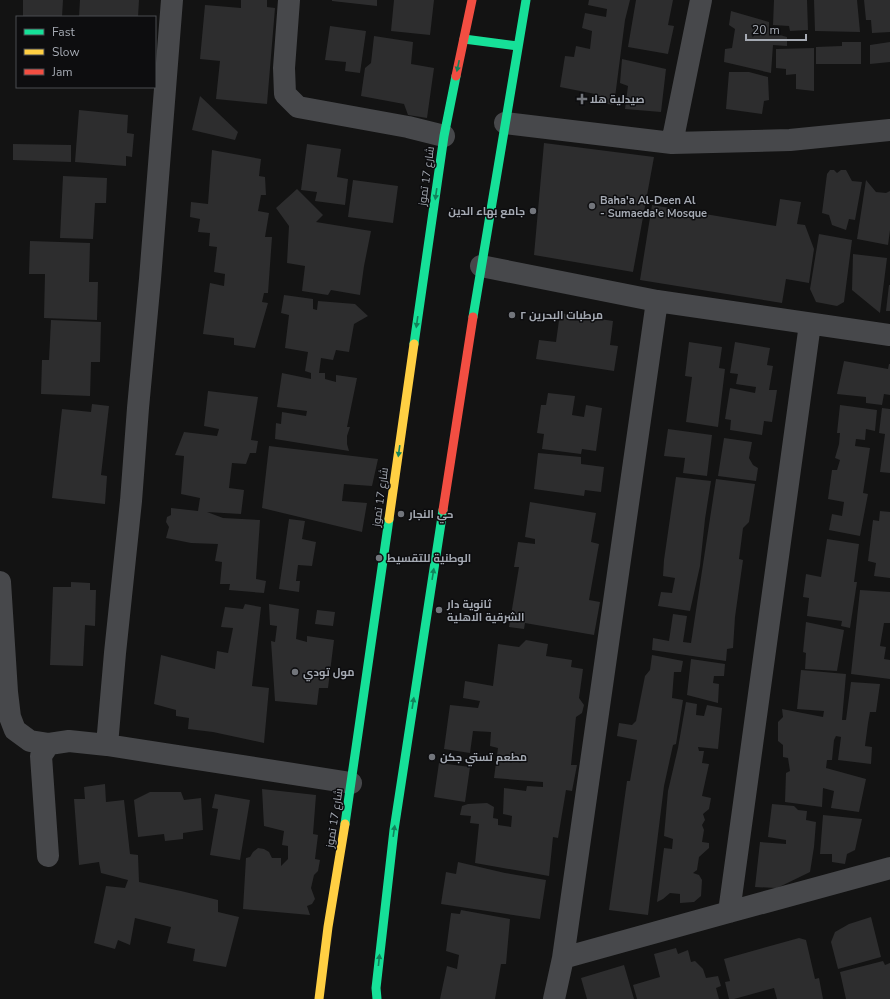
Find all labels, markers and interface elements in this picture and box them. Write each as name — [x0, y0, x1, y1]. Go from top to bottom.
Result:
legend — [16, 16, 156, 88]
scale bar — [746, 16, 806, 42]
text: 20 m — [752, 22, 780, 38]
text: Fast — [52, 24, 75, 40]
text: Slow — [52, 44, 80, 60]
one-way arrow — [455, 60, 461, 72]
text: Jam — [51, 64, 73, 80]
place label: صيدلية هلا — [590, 92, 645, 107]
marker: صيدلية هلا — [577, 94, 587, 104]
street label: شارع 17 تموز — [415, 145, 438, 208]
one-way arrow — [433, 188, 439, 200]
place label: Baha'a Al-Deen Al - Sumaeda'e Mosque — [600, 193, 707, 221]
marker: Baha'a Al-Deen Al - Sumaeda'e Mosque — [587, 201, 597, 211]
place label: جامع بهاء الدين — [448, 204, 525, 219]
marker: جامع بهاء الدين — [528, 206, 538, 216]
place label: مرطبات البحرين ٢ — [520, 308, 603, 323]
marker: مرطبات البحرين ٢ — [507, 310, 517, 320]
one-way arrow — [414, 316, 420, 328]
one-way arrow — [396, 445, 402, 457]
street label: شارع 17 تموز — [369, 466, 392, 529]
place label: حي النجار — [408, 507, 453, 524]
marker: حي النجار — [396, 509, 406, 519]
place label: الوطنية للتقسيط — [387, 551, 471, 566]
marker: الوطنية للتقسيط — [374, 553, 384, 563]
one-way arrow — [430, 568, 436, 580]
place label: ثانوية دار الشرقية الاهلية — [446, 597, 524, 625]
marker: ثانوية دار الشرقية الاهلية — [434, 605, 444, 615]
place label: مول تودي — [303, 665, 354, 682]
marker: مول تودي — [290, 667, 300, 677]
one-way arrow — [410, 697, 416, 709]
place label: مطعم تستي جكن — [440, 750, 527, 767]
marker: مطعم تستي جكن — [427, 752, 437, 762]
street label: شارع 17 تموز — [322, 787, 347, 850]
one-way arrow — [390, 825, 397, 837]
one-way arrow — [376, 954, 382, 966]

